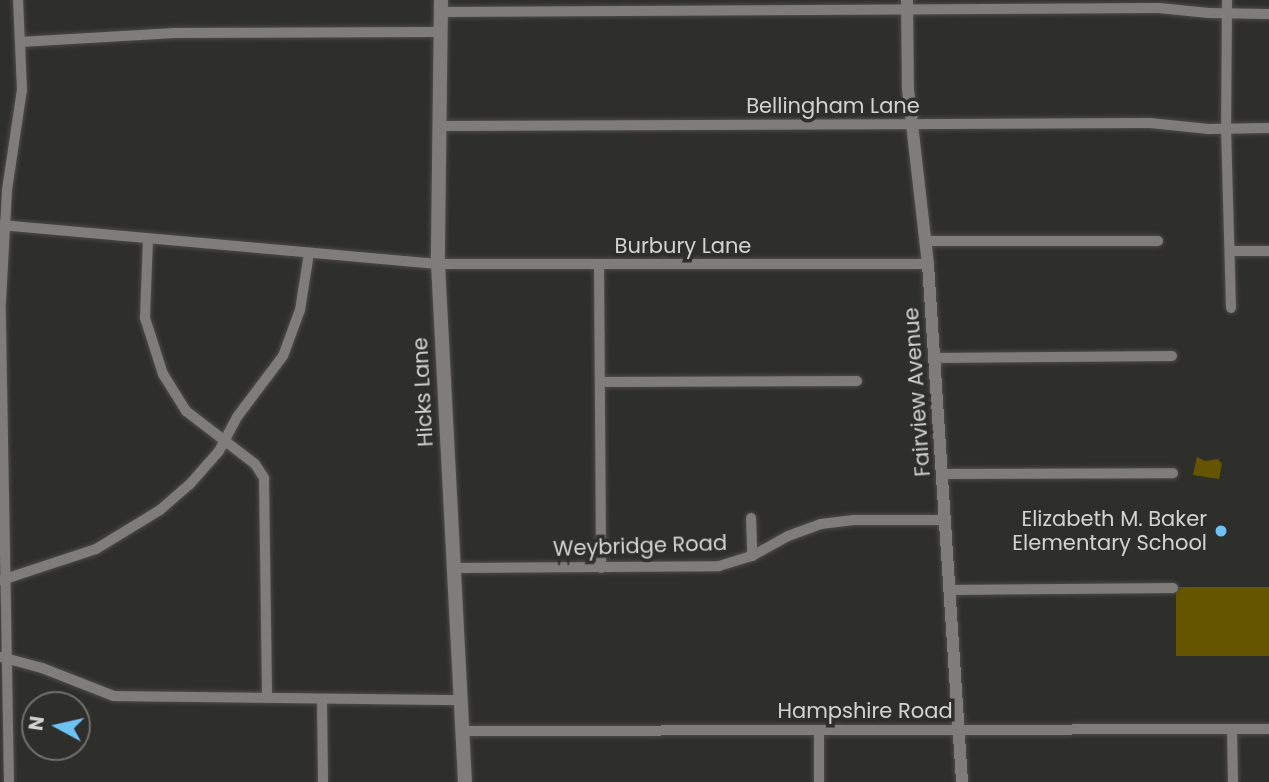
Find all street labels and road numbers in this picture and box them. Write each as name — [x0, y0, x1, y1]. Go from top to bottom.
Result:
street label: Bellingham Lane — [746, 93, 920, 119]
street label: Burbury Lane — [615, 233, 751, 259]
street label: Fairview Avenue — [899, 307, 935, 477]
street label: Hicks Lane — [408, 337, 438, 447]
street label: Weybridge Road — [553, 530, 727, 562]
street label: Hampshire Road — [777, 698, 953, 724]

